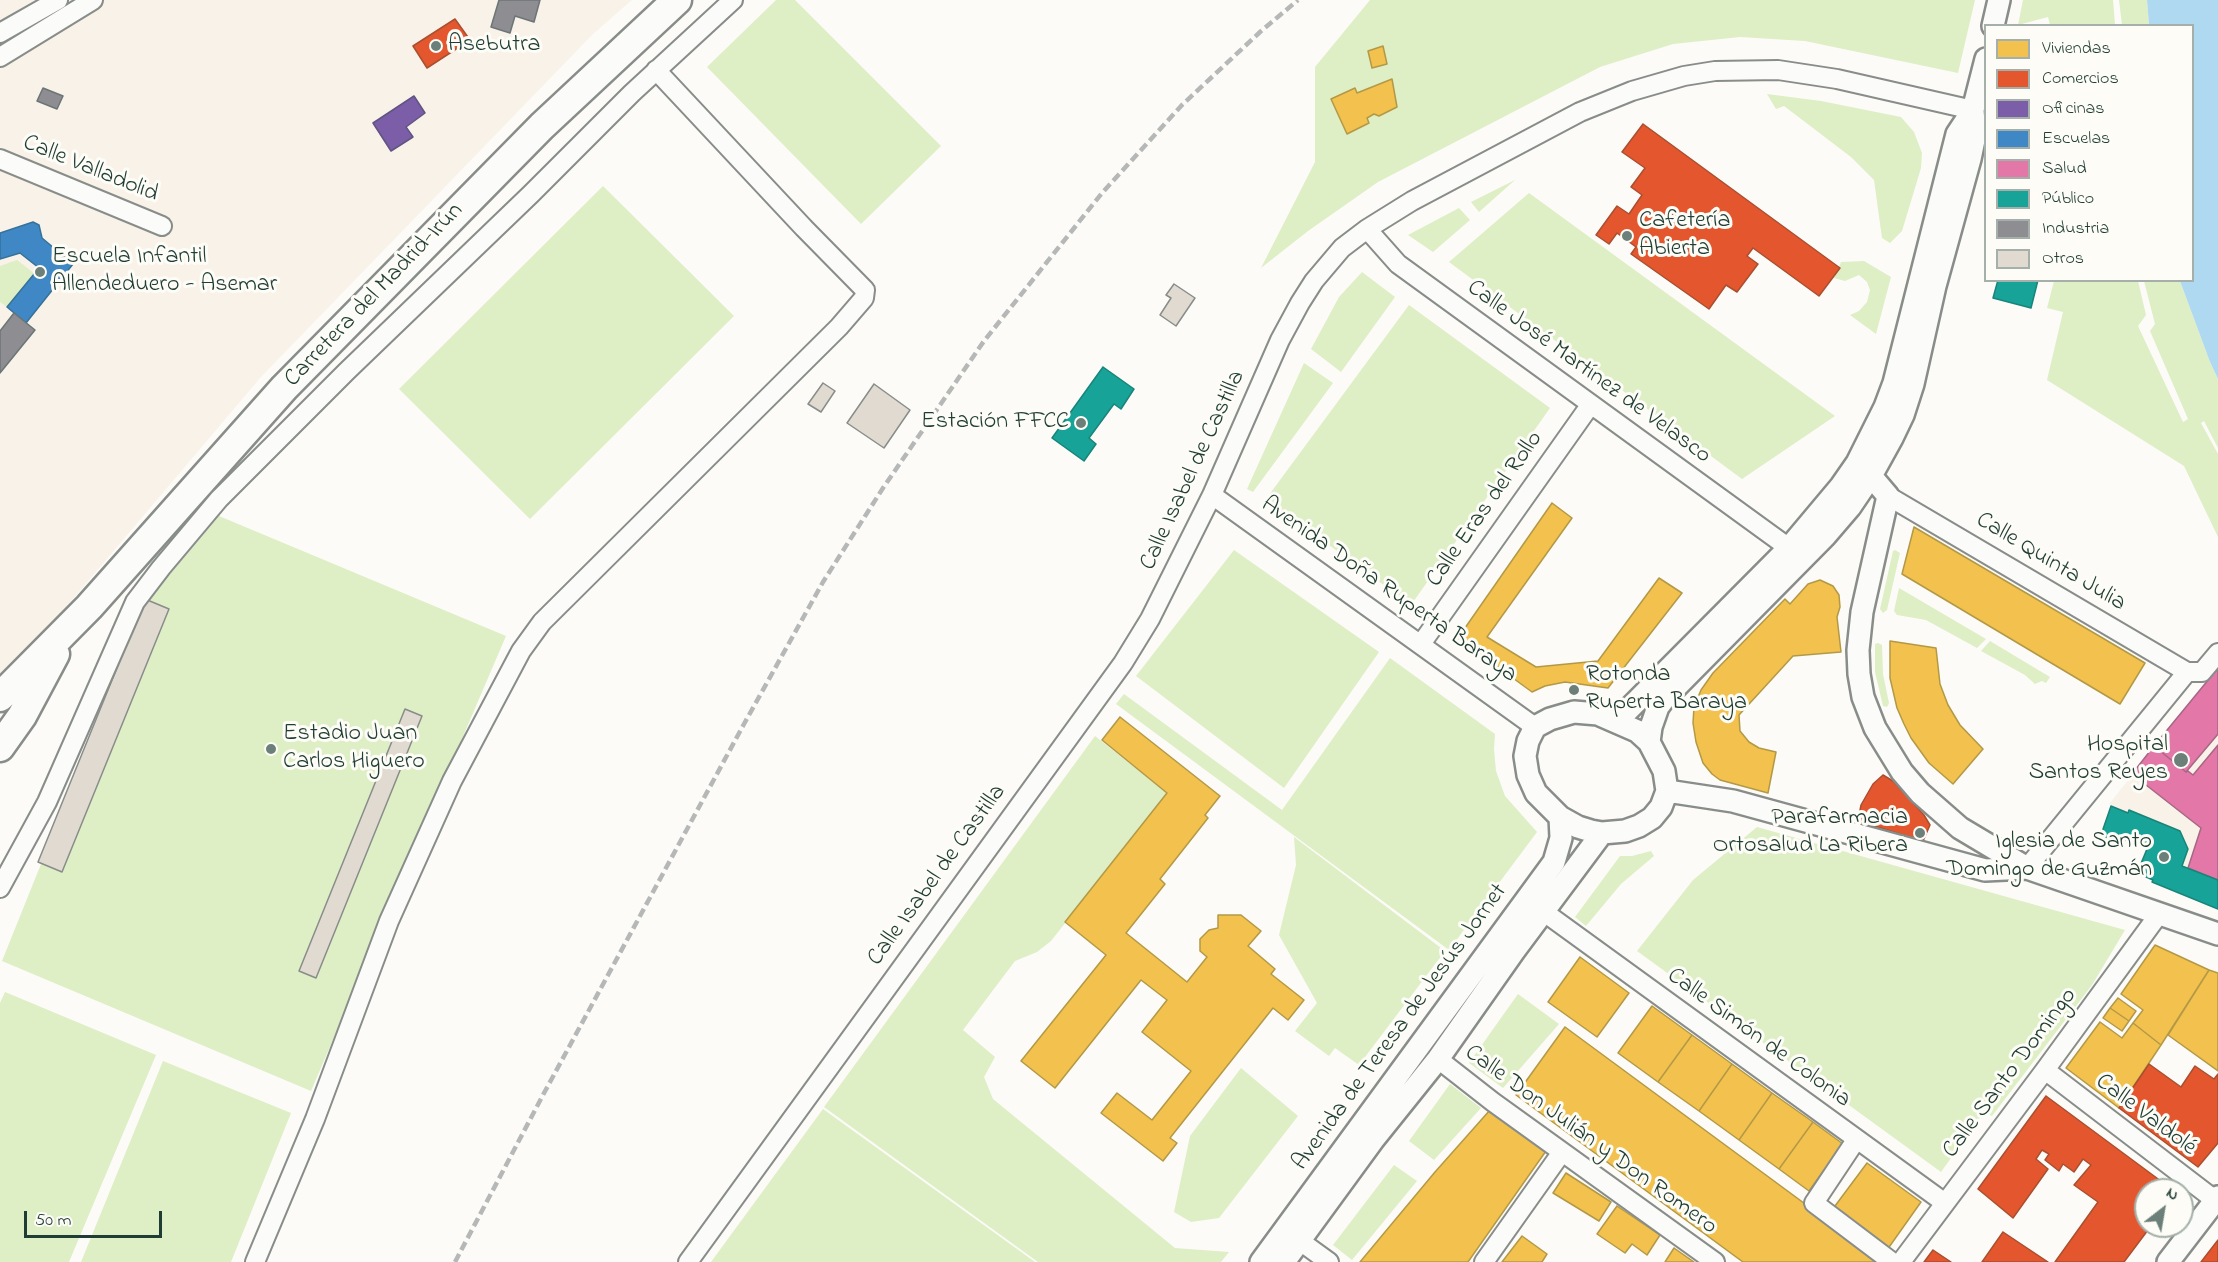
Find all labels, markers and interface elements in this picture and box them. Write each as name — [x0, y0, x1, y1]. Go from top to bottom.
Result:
legend — [1984, 24, 2194, 282]
place label: Asebutra — [448, 32, 541, 60]
text: Viviendas — [2042, 36, 2111, 62]
marker: Asebutra — [429, 39, 443, 53]
text: Comercios — [2042, 66, 2119, 92]
text: Oficinas — [2042, 96, 2104, 122]
text: Escuelas — [2042, 126, 2110, 152]
street label: Calle Valladolid — [18, 130, 162, 210]
text: Salud — [2042, 156, 2087, 182]
text: Público — [2042, 186, 2094, 212]
street label: Carretera del Madrid-Irún — [280, 198, 470, 394]
place label: Cafetería Abierta — [1639, 208, 1731, 264]
text: Industria — [2042, 216, 2109, 242]
marker: Cafetería Abierta — [1620, 229, 1634, 243]
place label: Escuela Infantil Allendeduero - Asemar — [52, 244, 277, 300]
text: Otros — [2042, 246, 2084, 272]
marker: Escuela Infantil Allendeduero - Asemar — [33, 265, 47, 279]
street label: Calle José Martínez de Velasco — [1460, 275, 1716, 471]
street label: Calle Isabel de Castilla — [1135, 366, 1253, 576]
place label: Estación FFCC — [921, 409, 1069, 437]
marker: Estación FFCC — [1074, 416, 1088, 430]
street label: Calle Eras del Rollo — [1421, 426, 1551, 594]
street label: Avenida Doña Ruperta Baraya — [1254, 491, 1522, 691]
street label: Calle Quinta Julia — [1970, 507, 2130, 619]
place label: Rotonda Ruperta Baraya — [1586, 662, 1747, 718]
marker: Rotonda Ruperta Baraya — [1567, 683, 1581, 697]
place label: Estadio Juan Carlos Higuero — [283, 721, 425, 777]
place label: Hospital Santos Reyes — [2029, 732, 2168, 788]
marker: Estadio Juan Carlos Higuero — [264, 742, 278, 756]
marker: Hospital Santos Reyes — [2172, 751, 2190, 769]
street label: Calle Isabel de Castilla — [863, 780, 1013, 972]
place label: Parafarmacia Ortosalud La Ribera — [1713, 805, 1908, 861]
marker: Parafarmacia Ortosalud La Ribera — [1913, 826, 1927, 840]
place label: Iglesia de Santo Domingo de Guzmán — [1946, 829, 2152, 885]
marker: Iglesia de Santo Domingo de Guzmán — [2157, 850, 2171, 864]
street label: Avenida de Teresa de Jesús Jornet — [1287, 879, 1515, 1177]
street label: Calle Simón de Colonia — [1660, 963, 1856, 1115]
street label: Calle Santo Domingo — [1938, 983, 2084, 1165]
street label: Calle Don Julián y Don Romero — [1458, 1040, 1722, 1242]
street label: Calle Valdolé — [2089, 1069, 2201, 1163]
north arrow — [2134, 1178, 2194, 1238]
text: N — [2161, 1181, 2183, 1207]
scale bar — [27, 1199, 165, 1237]
text: 50 m — [35, 1208, 72, 1234]

